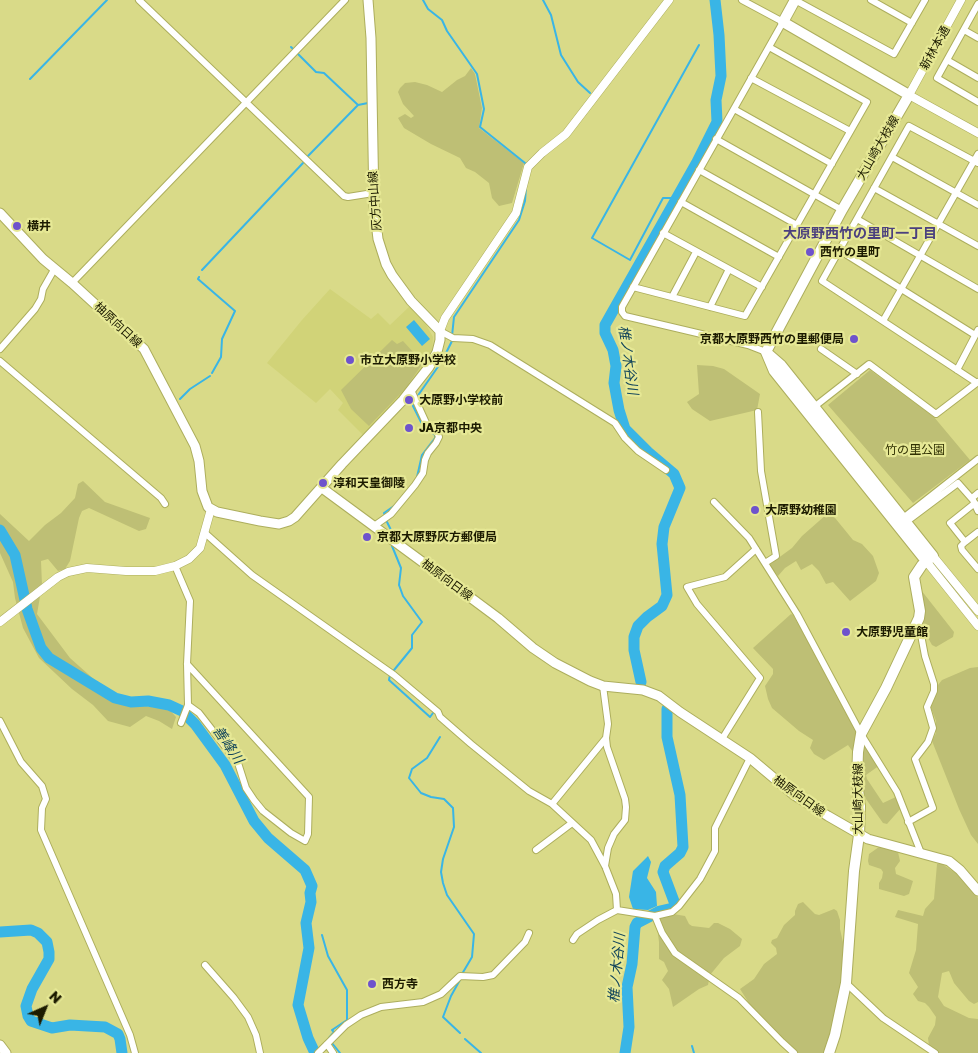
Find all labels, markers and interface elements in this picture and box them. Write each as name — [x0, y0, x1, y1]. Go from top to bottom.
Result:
street label: 新林本通 — [917, 24, 953, 72]
street label: 大山崎大枝線 — [854, 113, 902, 183]
street label: 灰方中山線 — [366, 171, 384, 231]
place label: 横井 — [27, 219, 51, 233]
marker: 横井 — [11, 220, 23, 232]
district label: 大原野西竹の里町一丁目 — [783, 226, 937, 242]
place label: 西竹の里町 — [820, 245, 880, 259]
marker: 西竹の里町 — [804, 246, 816, 258]
street label: 柚原向日線 — [91, 299, 145, 351]
water label: 椎ノ木谷川 — [615, 324, 641, 396]
place label: 京都大原野西竹の里郵便局 — [700, 332, 844, 346]
marker: 京都大原野西竹の里郵便局 — [848, 333, 860, 345]
place label: 市立大原野小学校 — [360, 353, 456, 367]
marker: 市立大原野小学校 — [344, 354, 356, 366]
place label: 大原野小学校前 — [419, 393, 503, 407]
marker: 大原野小学校前 — [403, 394, 415, 406]
place label: JA京都中央 — [419, 421, 482, 435]
marker: JA京都中央 — [403, 422, 415, 434]
park label: 竹の里公園 — [885, 443, 945, 457]
place label: 淳和天皇御陵 — [333, 476, 405, 490]
marker: 淳和天皇御陵 — [317, 477, 329, 489]
place label: 大原野幼稚園 — [765, 503, 837, 517]
marker: 大原野幼稚園 — [749, 504, 761, 516]
place label: 京都大原野灰方郵便局 — [377, 530, 497, 544]
marker: 京都大原野灰方郵便局 — [361, 531, 373, 543]
street label: 柚原向日線 — [419, 556, 475, 604]
place label: 大原野児童館 — [856, 625, 928, 639]
marker: 大原野児童館 — [840, 626, 852, 638]
water label: 善峰川 — [209, 723, 247, 767]
street label: 大山崎大枝線 — [851, 763, 865, 835]
street label: 柚原向日線 — [770, 773, 828, 819]
water label: 椎ノ木谷川 — [606, 932, 628, 1004]
place label: 西方寺 — [382, 977, 418, 991]
marker: 西方寺 — [366, 978, 378, 990]
north arrow — [20, 983, 70, 1033]
text: N — [46, 987, 65, 1007]

